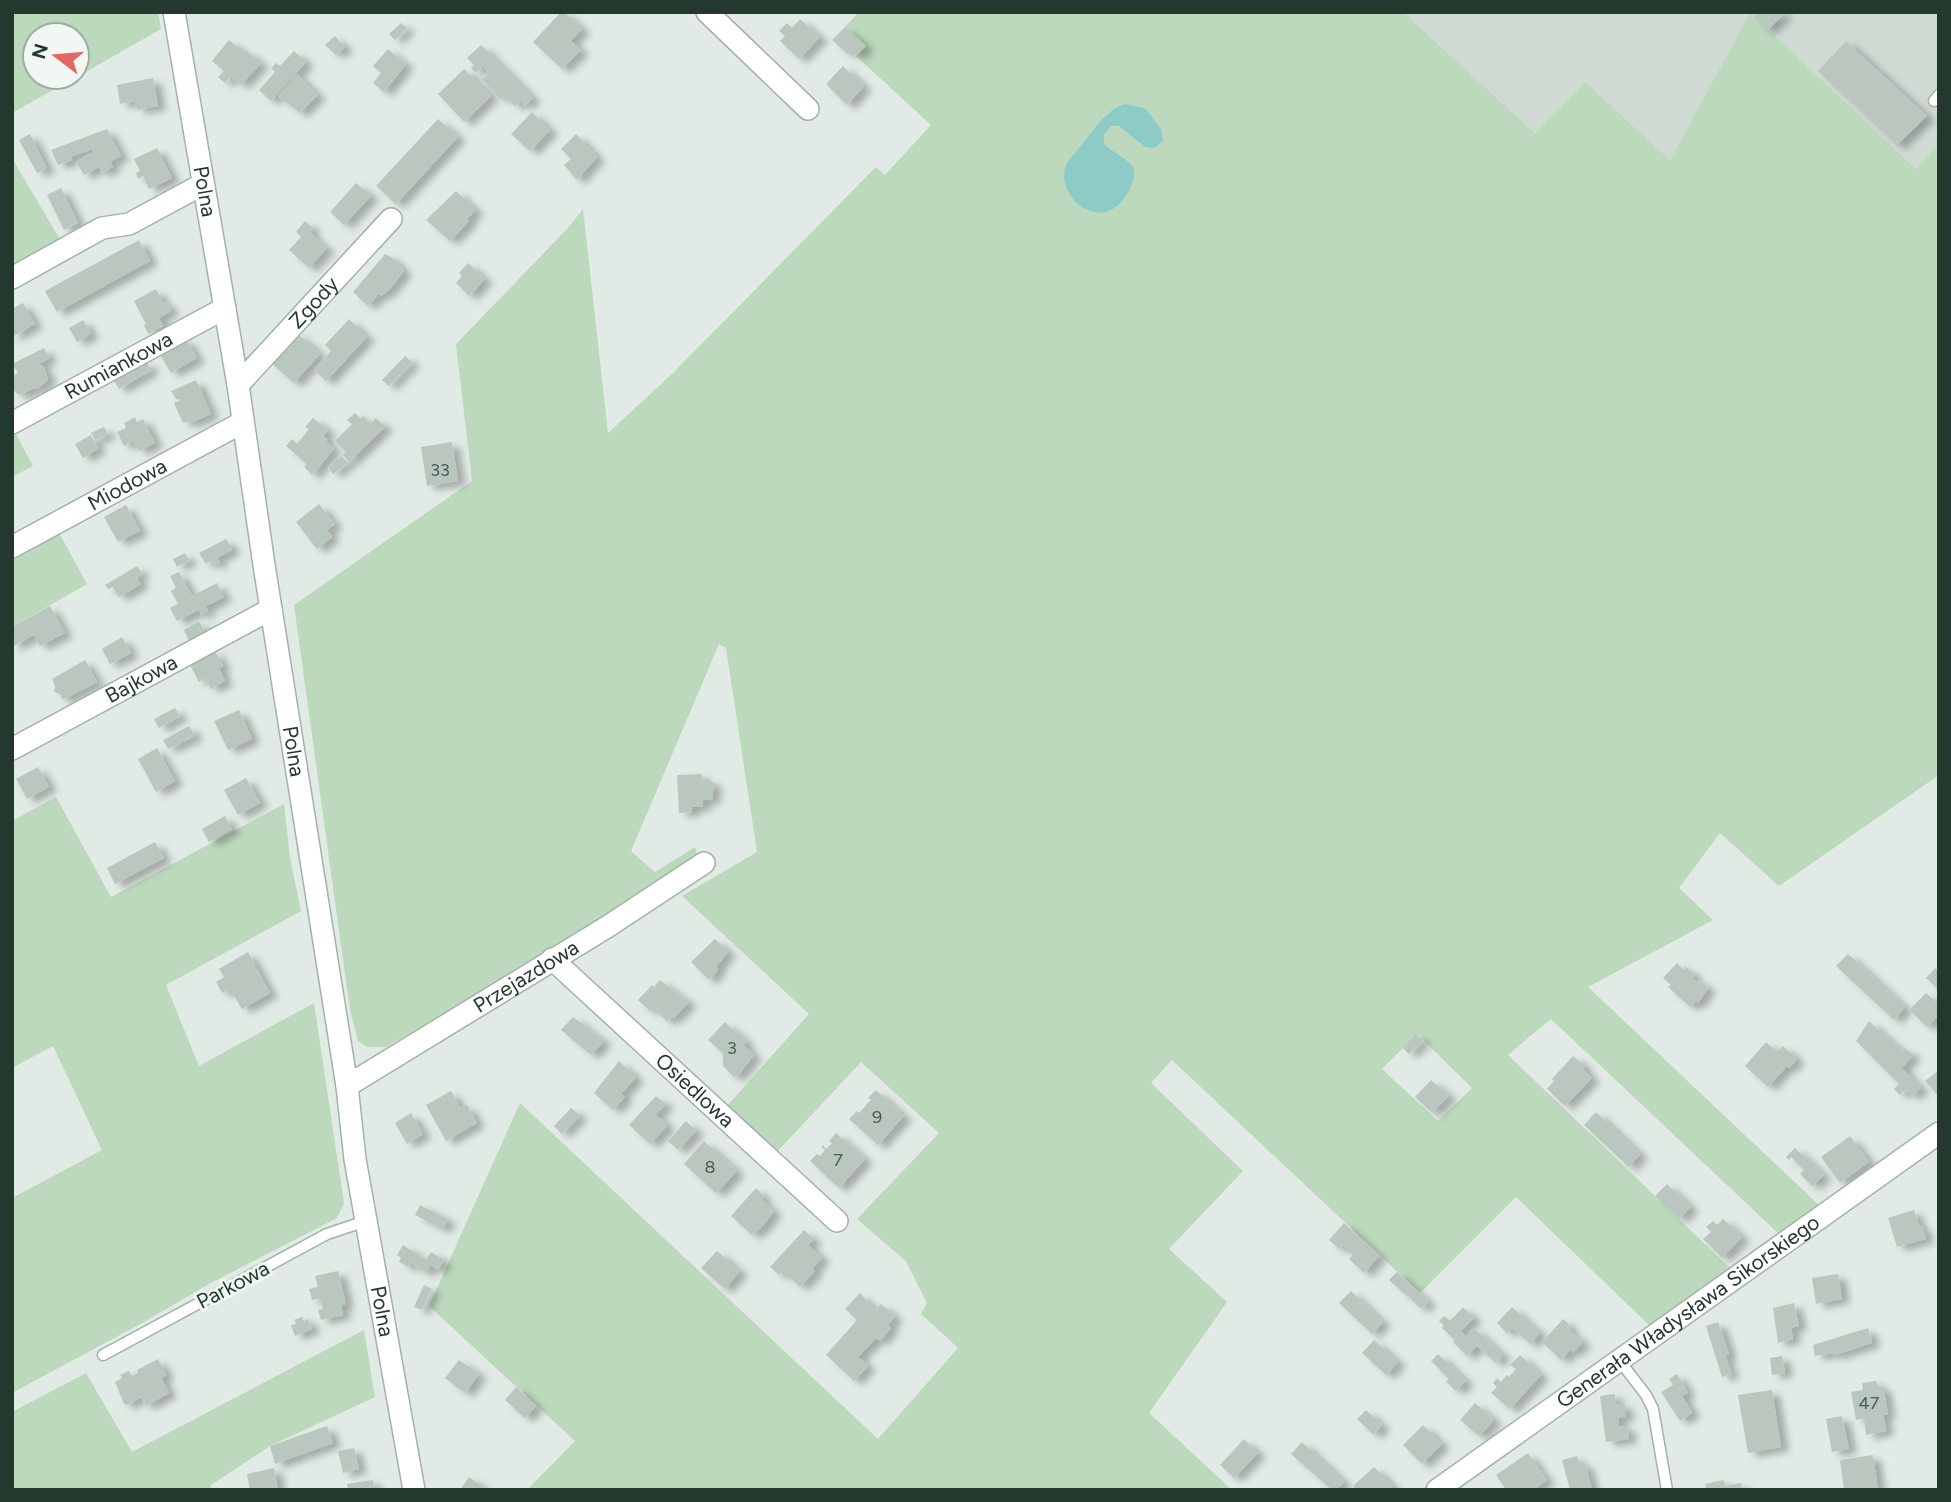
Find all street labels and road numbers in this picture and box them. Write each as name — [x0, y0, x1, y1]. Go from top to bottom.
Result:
street label: Polna — [189, 164, 222, 219]
street label: Zgody — [284, 271, 344, 333]
street label: Rumiankowa — [60, 326, 176, 404]
street label: Miodowa — [83, 453, 171, 516]
street label: Bajkowa — [101, 649, 181, 708]
street label: Polna — [278, 724, 311, 779]
street label: Przejazdowa — [469, 934, 583, 1018]
street label: Osiedlowa — [651, 1047, 740, 1132]
street label: Generała Władysława Sikorskiego — [1551, 1209, 1824, 1413]
street label: Parkowa — [192, 1255, 273, 1314]
street label: Polna — [366, 1284, 399, 1339]

